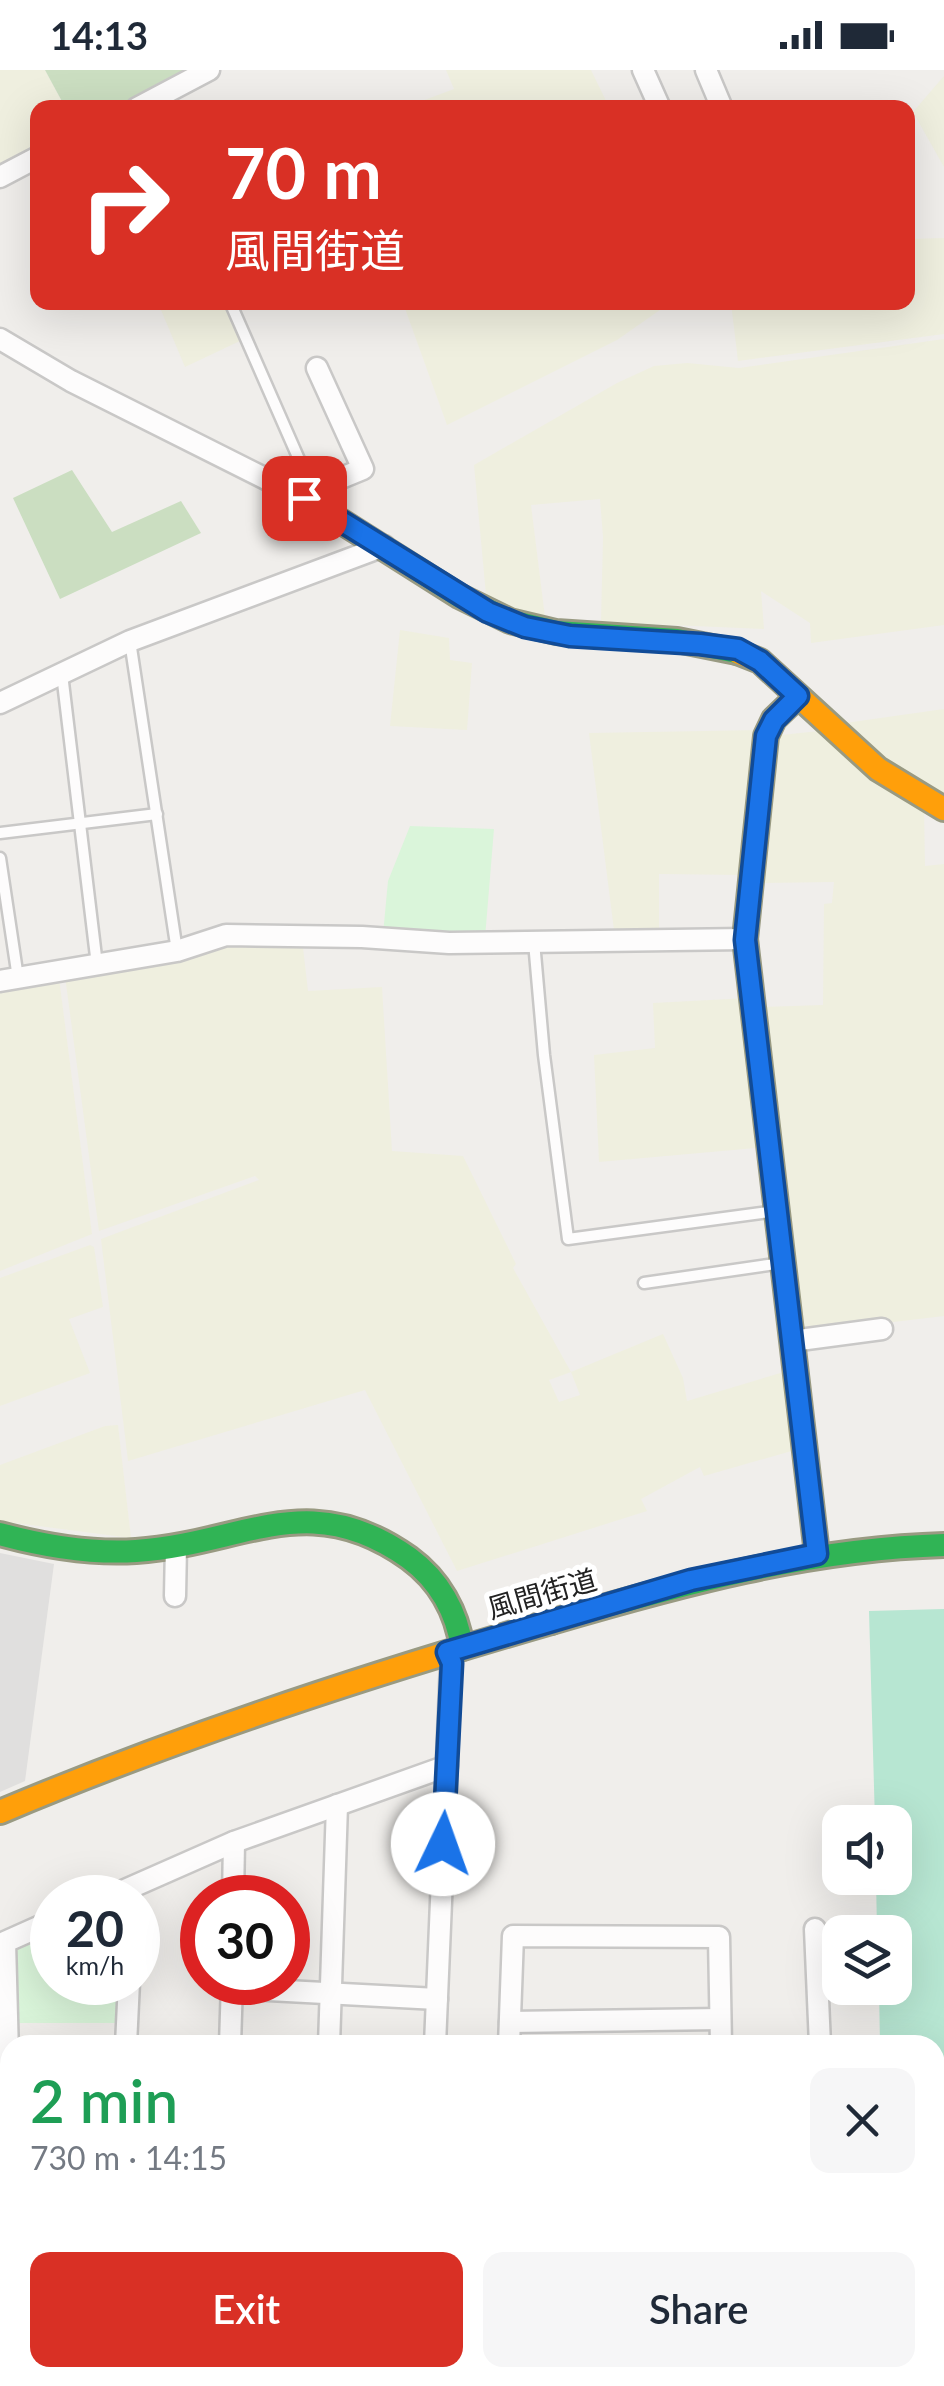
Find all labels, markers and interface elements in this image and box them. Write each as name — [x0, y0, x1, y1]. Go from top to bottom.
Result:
text: 14:13 — [50, 12, 148, 58]
text: 70 m — [225, 130, 382, 214]
icon: right — [60, 140, 190, 270]
text: 風間街道 — [225, 223, 405, 277]
pin — [262, 456, 347, 541]
icon: arrive — [277, 471, 332, 526]
street label: 風間街道 — [483, 1561, 600, 1625]
position arrow — [391, 1792, 495, 1896]
map controls — [822, 1805, 912, 2005]
button: sound — [822, 1805, 912, 1895]
speed limit sign: 30 — [180, 1875, 310, 2005]
text: 20 — [66, 1898, 124, 1958]
button: layers — [822, 1915, 912, 2005]
text: km/h — [66, 1950, 124, 1980]
text: 2 min — [30, 2064, 178, 2136]
button: close — [810, 2068, 915, 2173]
text: 730 m · 14:15 — [30, 2138, 227, 2177]
button: Exit — [30, 2252, 463, 2367]
button: Share — [483, 2252, 915, 2367]

